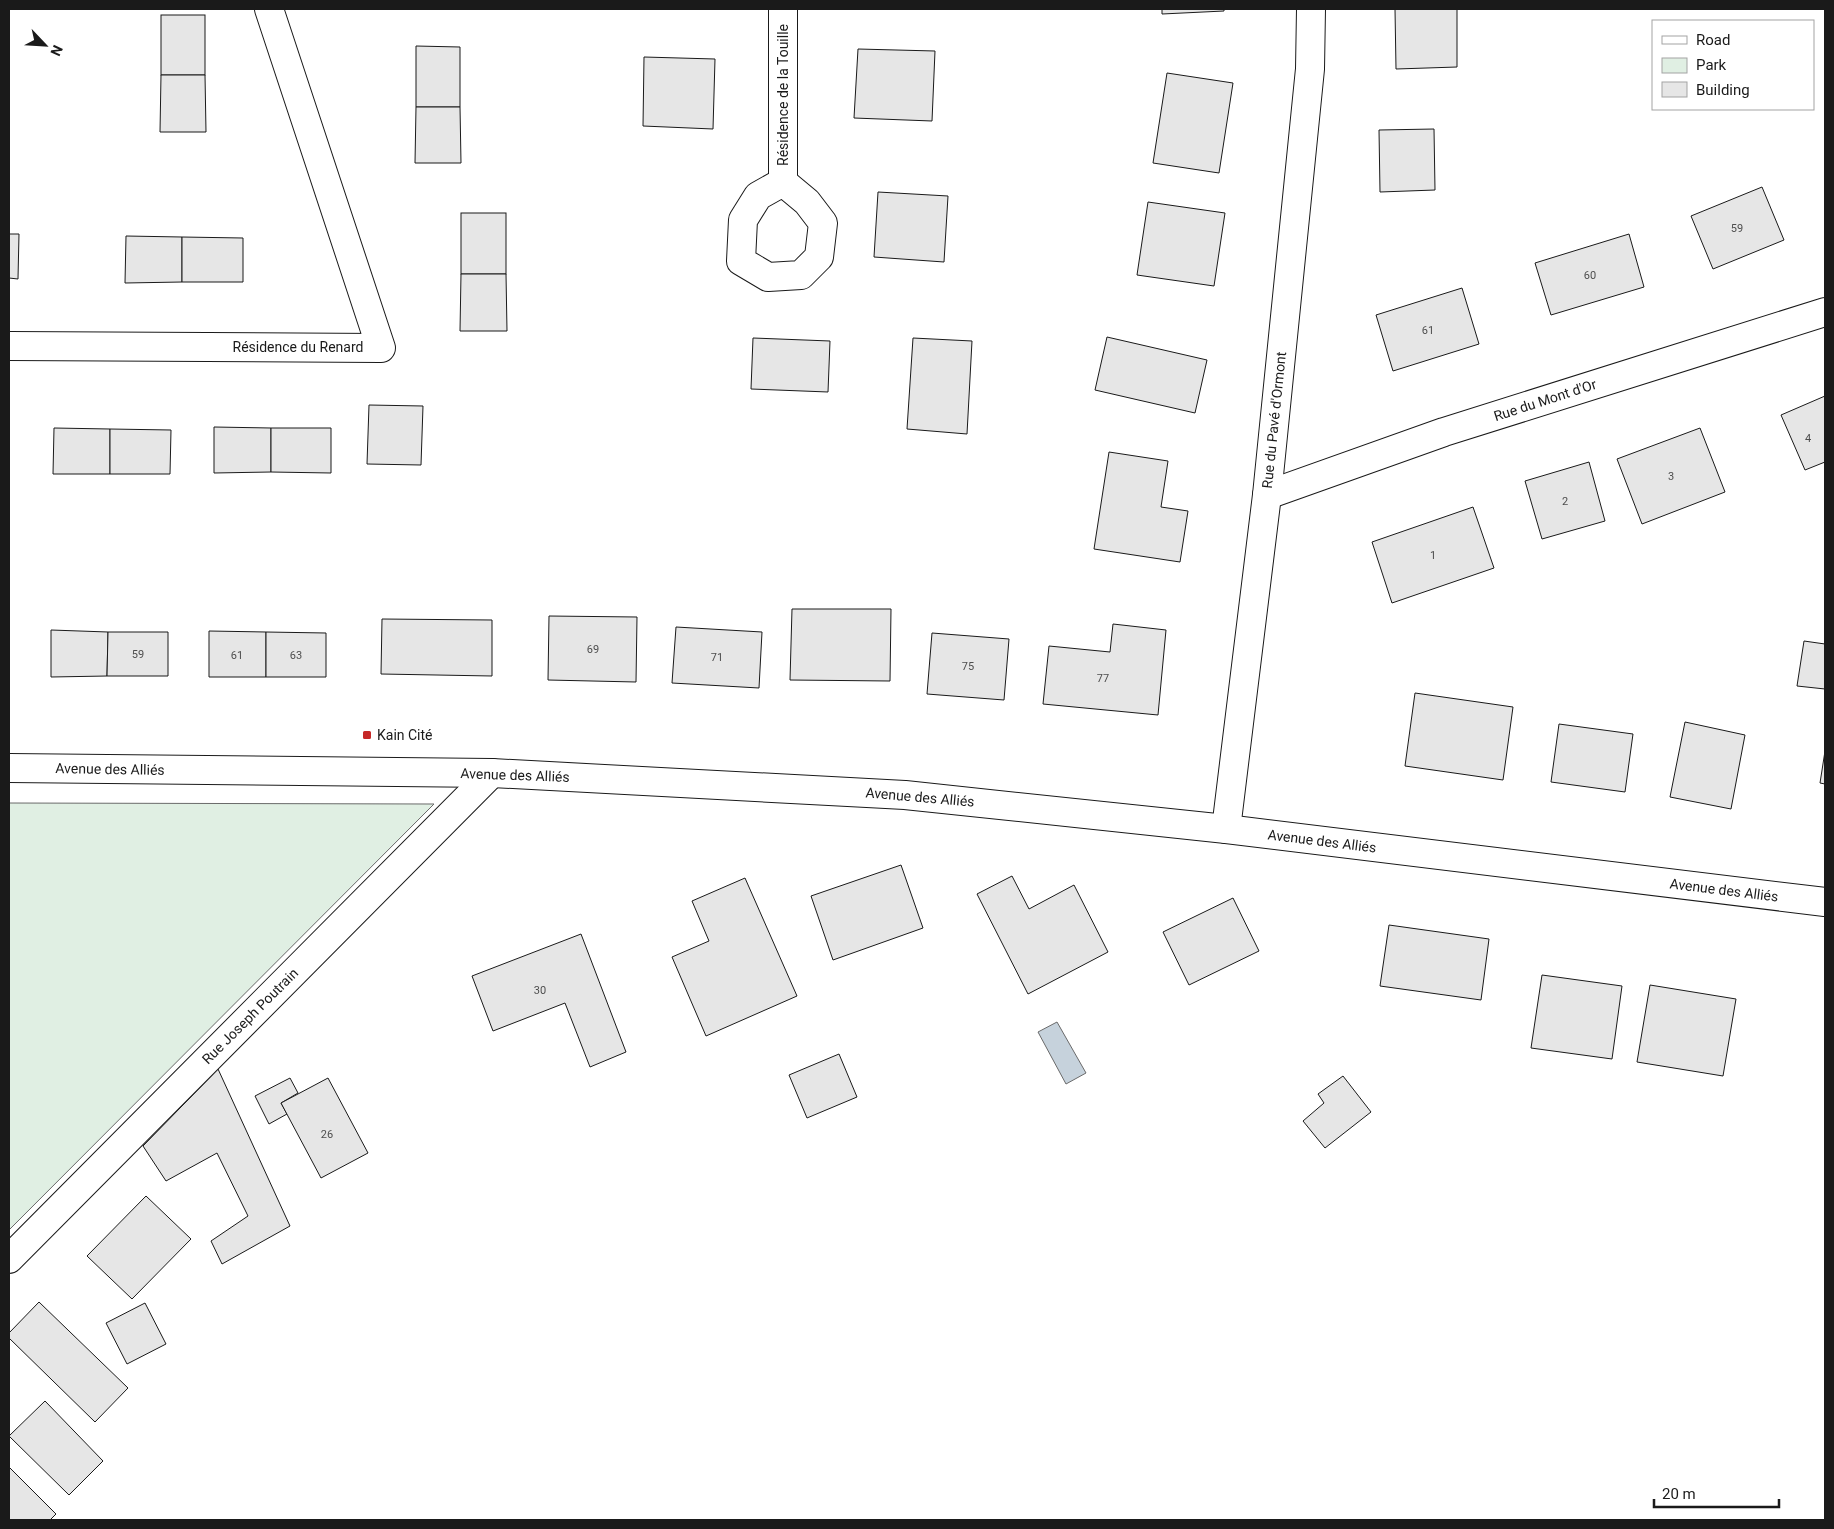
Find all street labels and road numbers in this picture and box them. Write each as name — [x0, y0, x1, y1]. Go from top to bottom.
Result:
street label: Résidence de la Touille — [775, 24, 791, 166]
street label: Résidence du Renard — [233, 339, 363, 355]
street label: Rue du Pavé d'Ormont — [1259, 350, 1289, 489]
street label: Rue du Mont d'Or — [1492, 376, 1599, 424]
street label: Avenue des Alliés — [55, 760, 165, 778]
street label: Avenue des Alliés — [460, 765, 570, 785]
street label: Avenue des Alliés — [865, 784, 975, 810]
street label: Avenue des Alliés — [1267, 826, 1377, 856]
street label: Avenue des Alliés — [1669, 875, 1779, 905]
street label: Rue Joseph Poutrain — [199, 965, 301, 1067]

